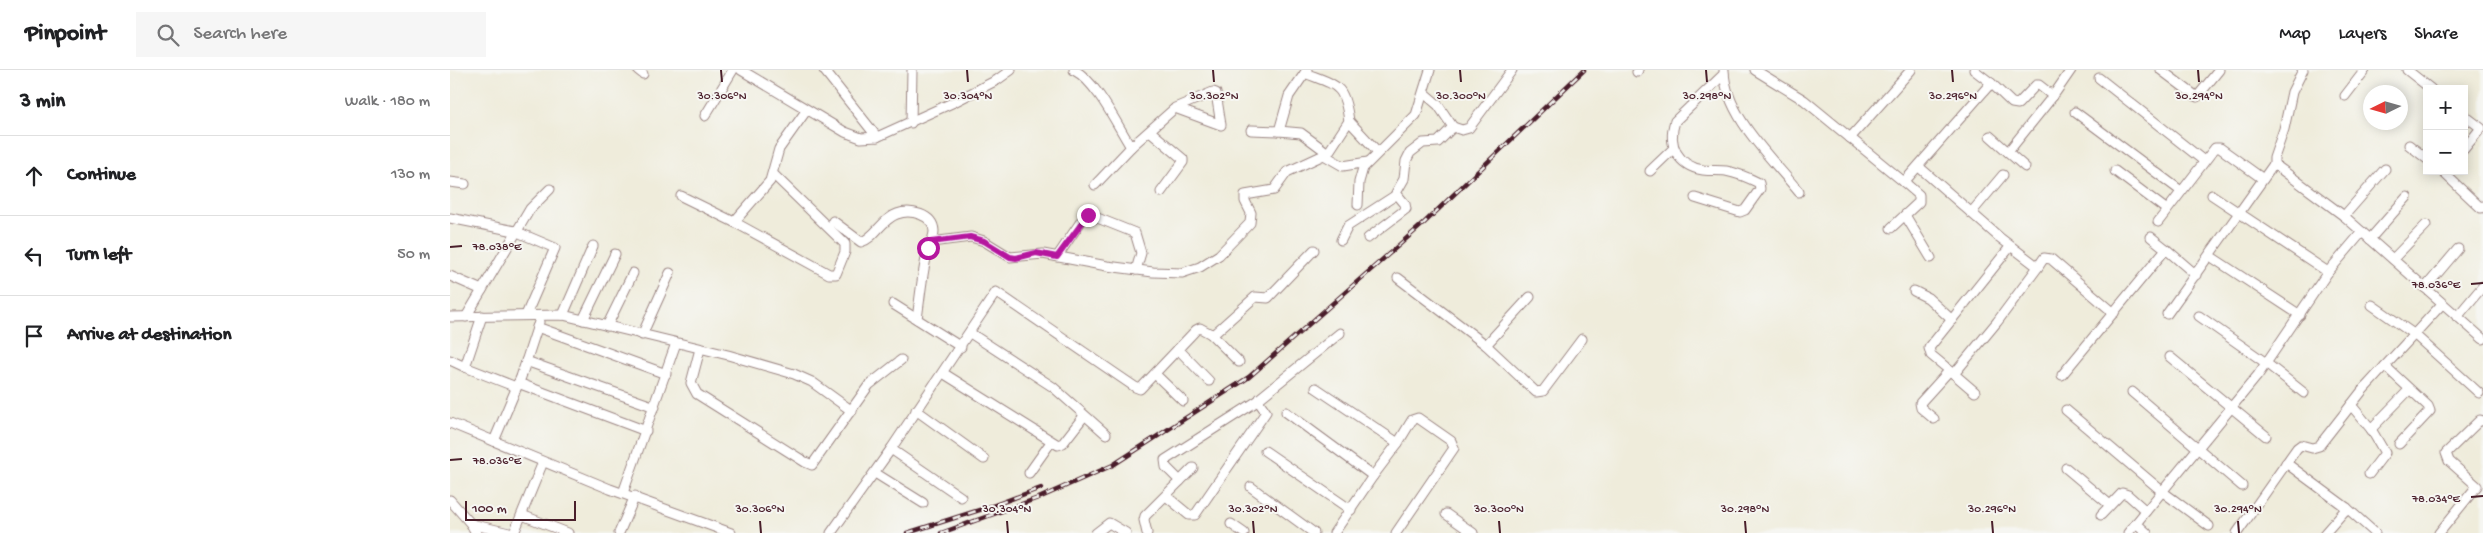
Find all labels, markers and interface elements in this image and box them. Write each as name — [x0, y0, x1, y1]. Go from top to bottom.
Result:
search box — [136, 12, 486, 57]
text: Pinpoint — [25, 20, 106, 49]
icon: search — [154, 21, 182, 49]
text: Search here — [194, 23, 287, 46]
text: Map — [2279, 24, 2311, 45]
text: Layers — [2339, 24, 2386, 45]
text: Share — [2414, 24, 2458, 45]
north arrow — [2363, 85, 2408, 130]
map controls — [2423, 85, 2468, 175]
button: + — [2423, 85, 2468, 130]
text: 3 min — [20, 90, 65, 115]
text: 30.306°N — [696, 90, 747, 104]
text: 30.304°N — [943, 90, 993, 104]
text: 30.302°N — [1189, 90, 1239, 104]
text: 30.300°N — [1435, 90, 1486, 104]
text: 30.298°N — [1682, 90, 1731, 104]
text: 30.296°N — [1928, 90, 1977, 104]
text: 30.294°N — [2174, 90, 2223, 104]
text: Walk · 180 m — [345, 93, 430, 112]
button: − — [2423, 130, 2468, 175]
icon: ahead — [20, 162, 48, 190]
text: Continue — [67, 164, 136, 187]
text: 130 m — [391, 166, 430, 185]
route end — [1077, 204, 1100, 227]
route start — [917, 237, 940, 260]
text: 78.038°E — [471, 241, 522, 255]
icon: left — [20, 242, 48, 270]
text: Turn left — [67, 244, 131, 267]
text: 50 m — [397, 246, 430, 265]
text: 78.036°E — [2411, 279, 2461, 293]
icon: arrive — [20, 322, 48, 350]
text: Arrive at destination — [67, 324, 231, 347]
text: 78.036°E — [472, 455, 522, 469]
text: 78.034°E — [2411, 493, 2461, 507]
scale bar — [465, 498, 576, 521]
text: 100 m — [472, 501, 507, 518]
text: 30.306°N — [734, 503, 785, 517]
text: 30.304°N — [982, 503, 1032, 517]
text: 30.302°N — [1228, 503, 1278, 517]
text: 30.300°N — [1473, 503, 1524, 517]
text: 30.298°N — [1720, 503, 1769, 517]
text: 30.296°N — [1967, 503, 2016, 517]
text: 30.294°N — [2213, 503, 2262, 517]

